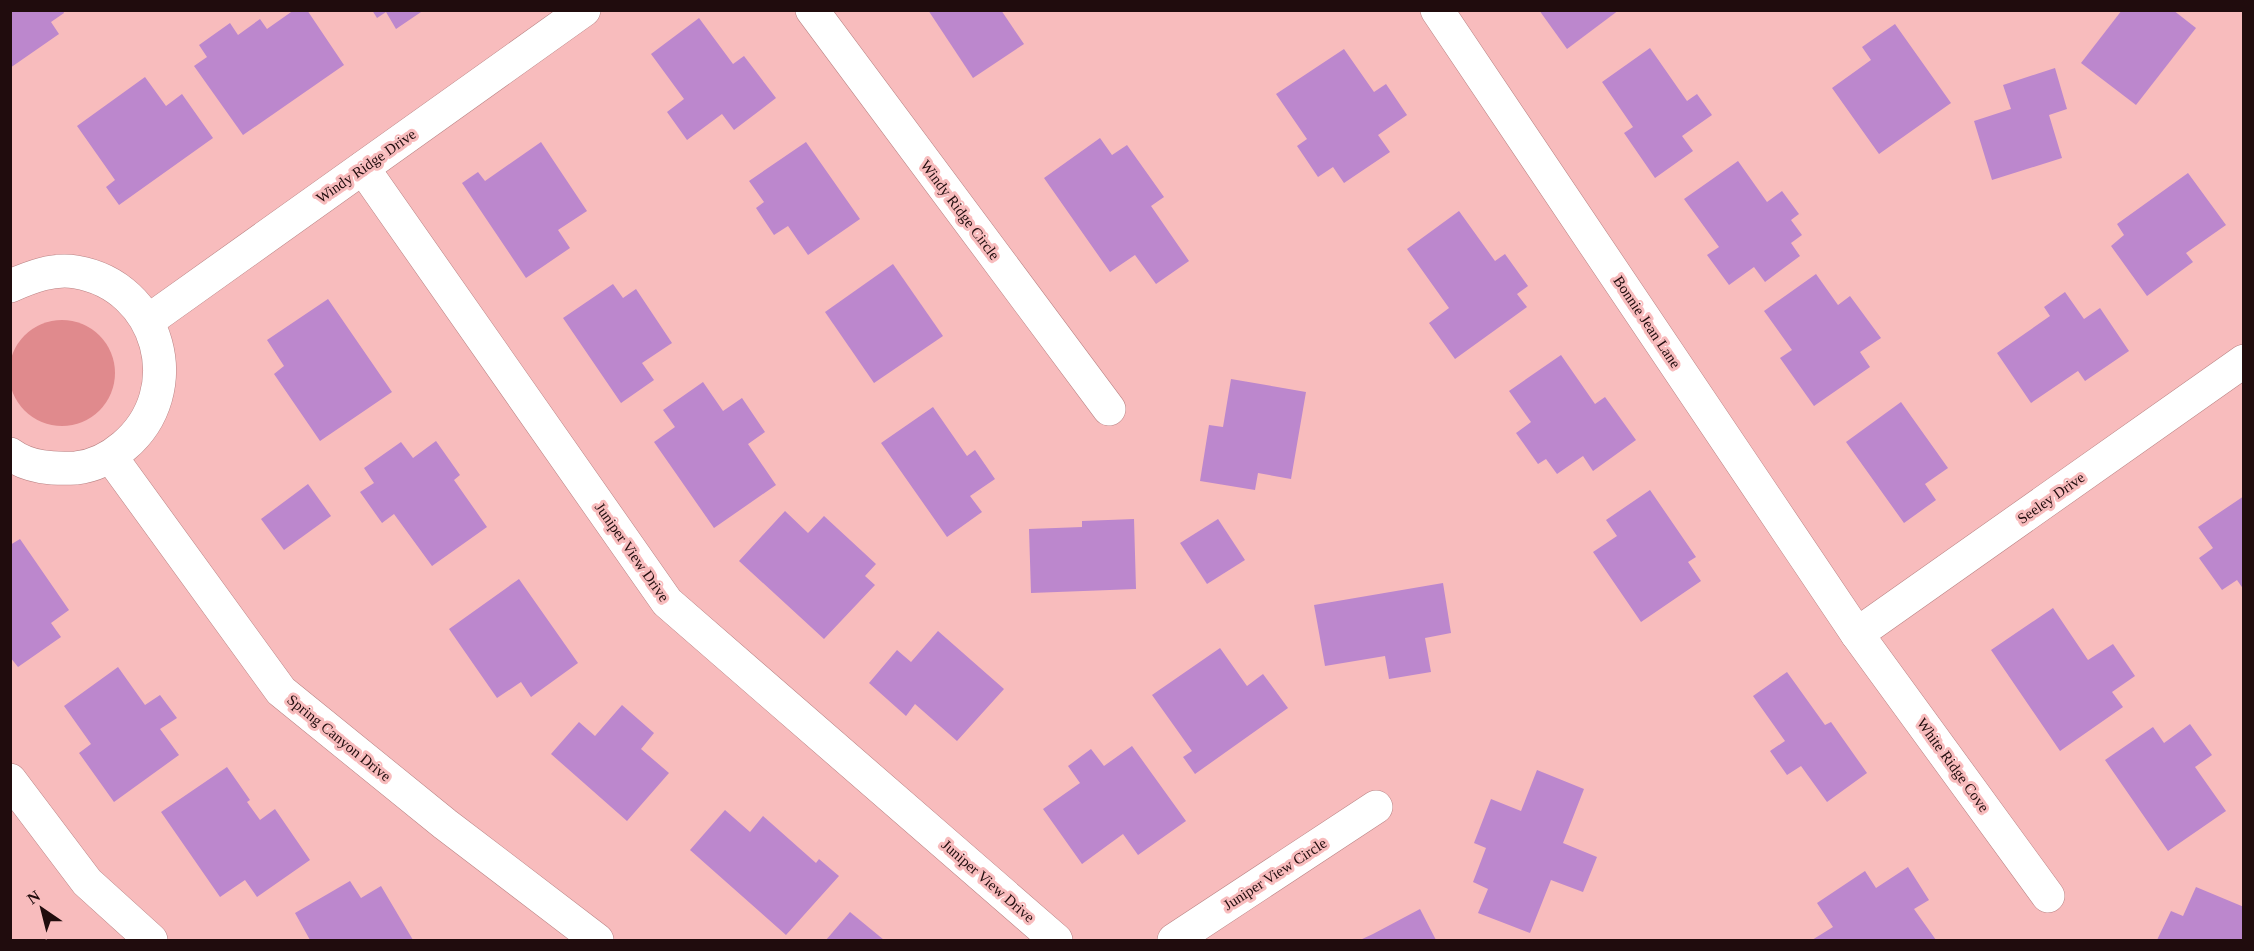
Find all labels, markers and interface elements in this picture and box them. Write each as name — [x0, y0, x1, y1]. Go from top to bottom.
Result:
street label: Windy Ridge Drive — [313, 125, 419, 206]
street label: Windy Ridge Circle — [917, 157, 1003, 263]
street label: Bonnie Jean Lane — [1610, 273, 1684, 371]
street label: Seeley Drive — [2015, 469, 2088, 527]
street label: Juniper View Drive — [592, 499, 672, 605]
street label: Spring Canyon Drive — [284, 691, 394, 785]
street label: White Ridge Cove — [1914, 715, 1992, 815]
street label: Juniper View Circle — [1220, 835, 1330, 913]
street label: Juniper View Drive — [939, 837, 1038, 926]
north arrow — [12, 879, 72, 939]
text: N — [24, 887, 44, 907]

